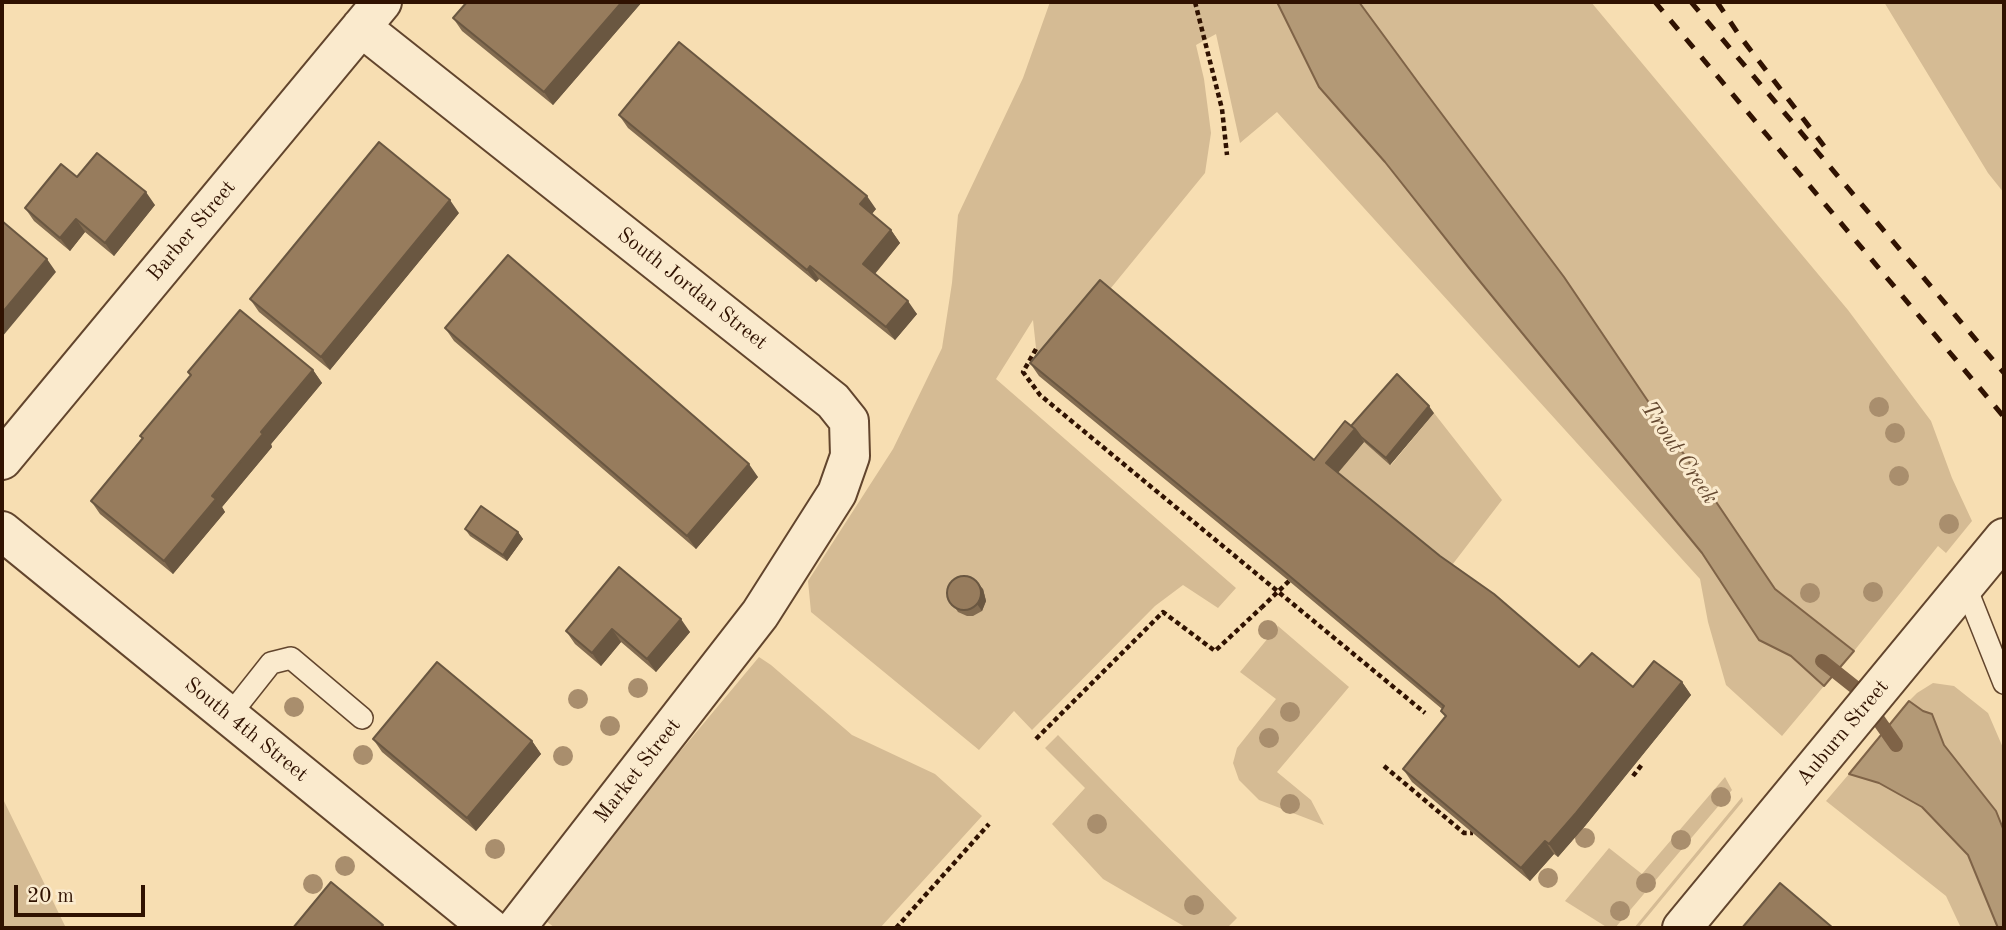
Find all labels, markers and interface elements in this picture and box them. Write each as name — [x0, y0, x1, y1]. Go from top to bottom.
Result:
street label: Barber Street — [142, 175, 242, 287]
street label: South Jordan Street — [612, 222, 772, 356]
water label: Trout Creek — [1634, 396, 1724, 510]
street label: South 4th Street — [179, 672, 313, 788]
street label: Auburn Street — [1791, 675, 1895, 791]
street label: Market Street — [589, 714, 687, 828]
scale bar — [18, 870, 149, 914]
text: 20 m — [27, 886, 74, 907]

